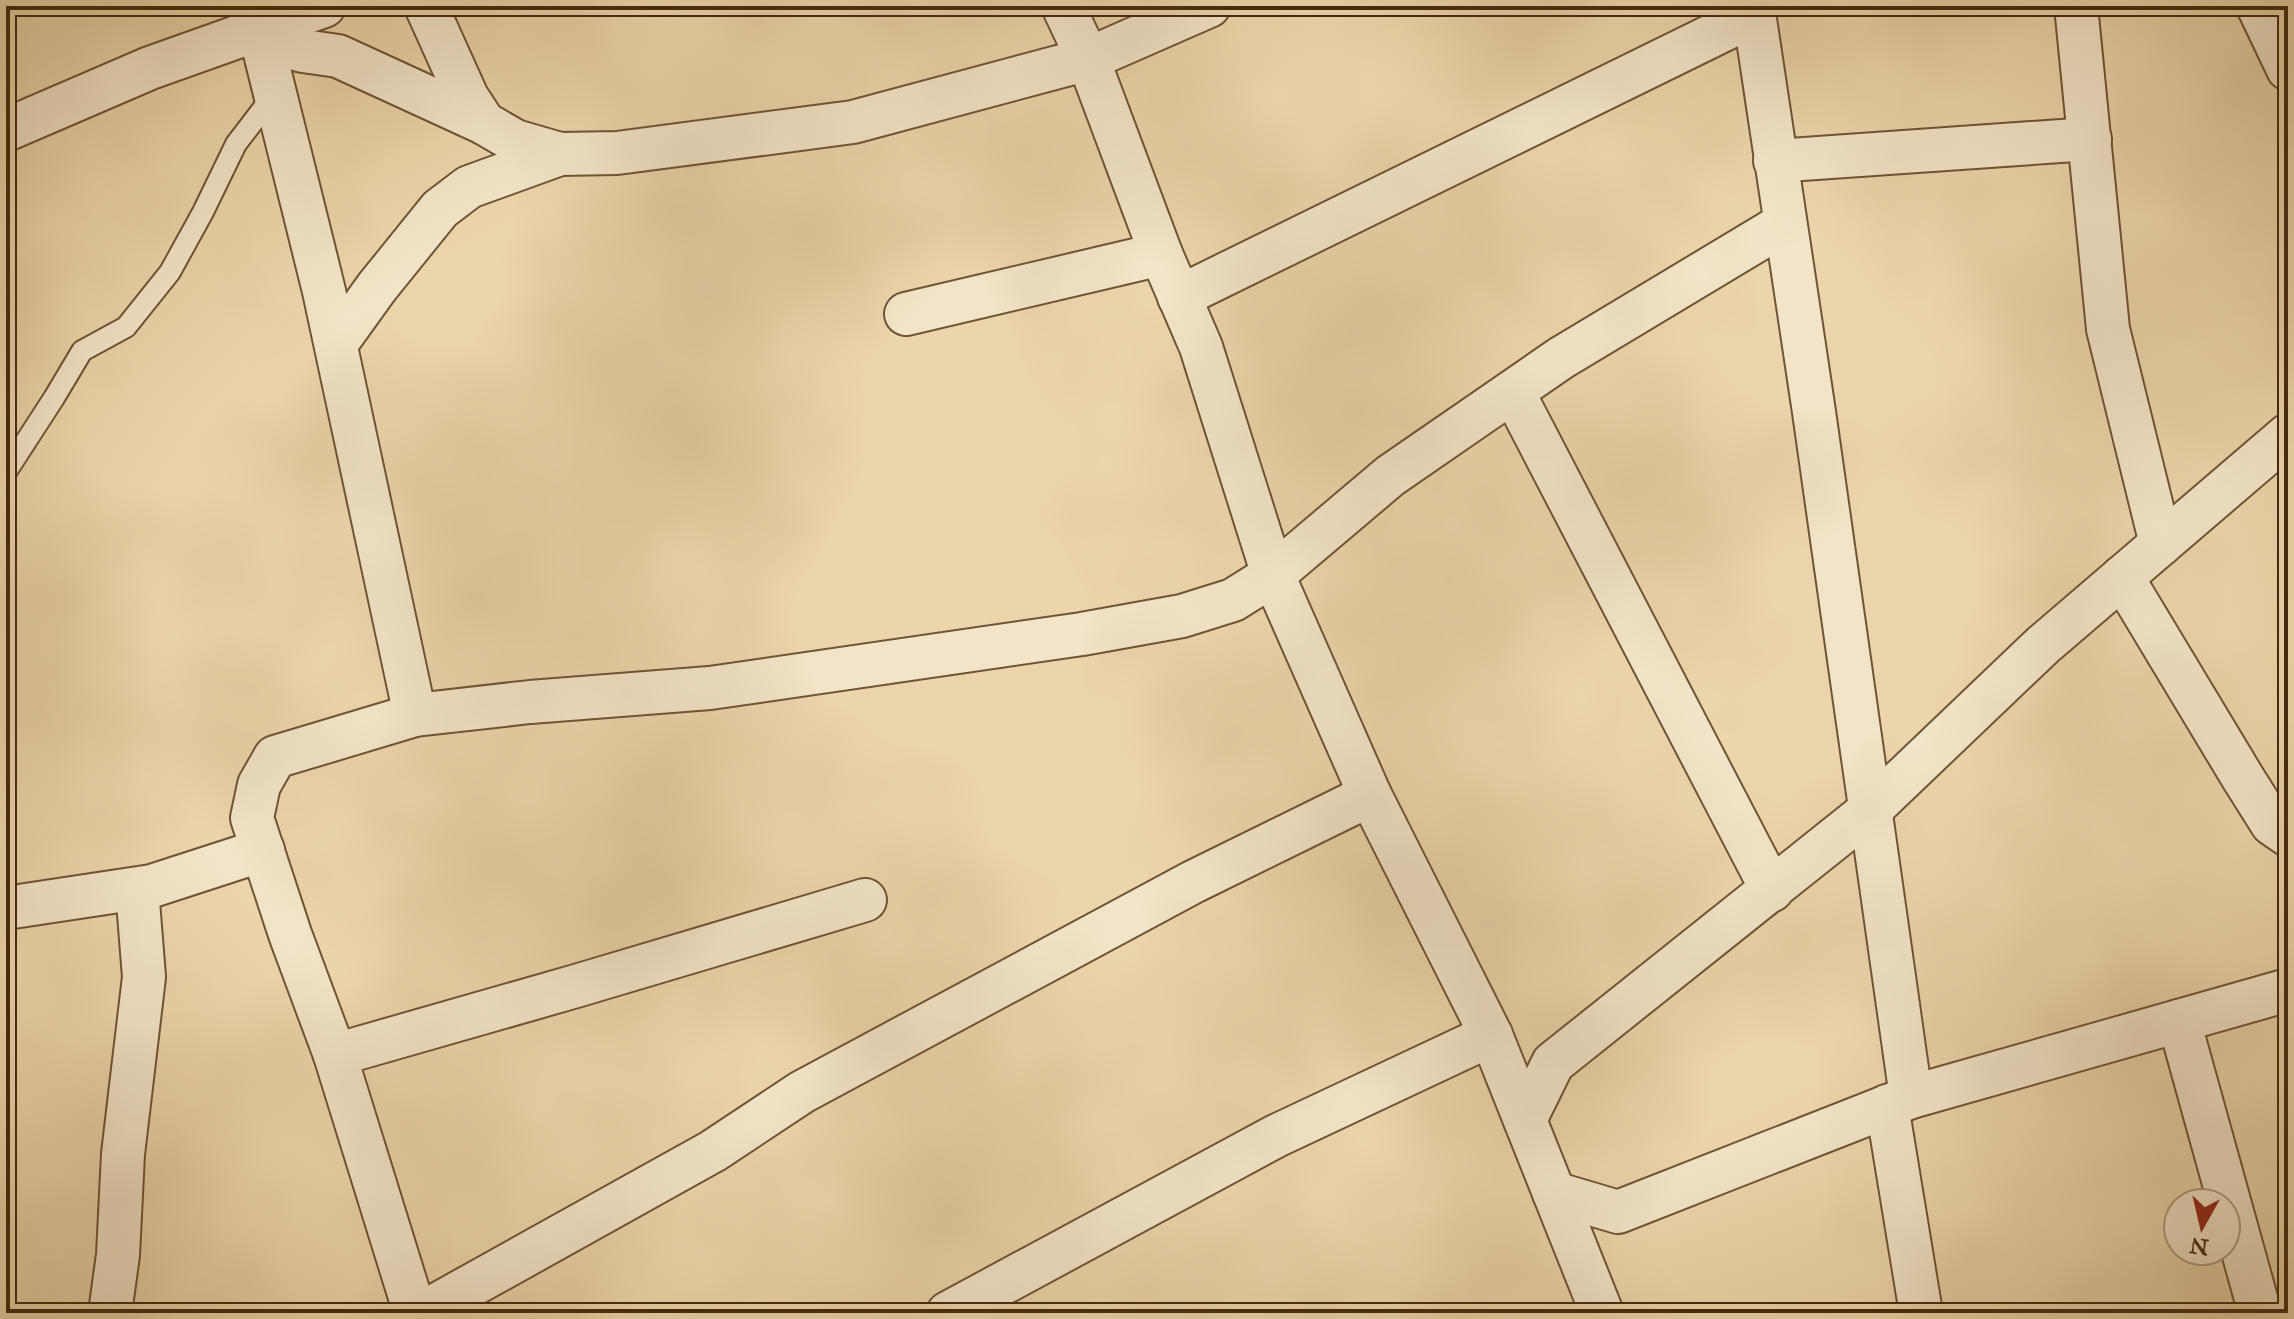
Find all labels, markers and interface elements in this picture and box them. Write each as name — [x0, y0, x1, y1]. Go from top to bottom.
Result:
north arrow — [2162, 1187, 2242, 1267]
text: N — [2188, 1232, 2210, 1261]

